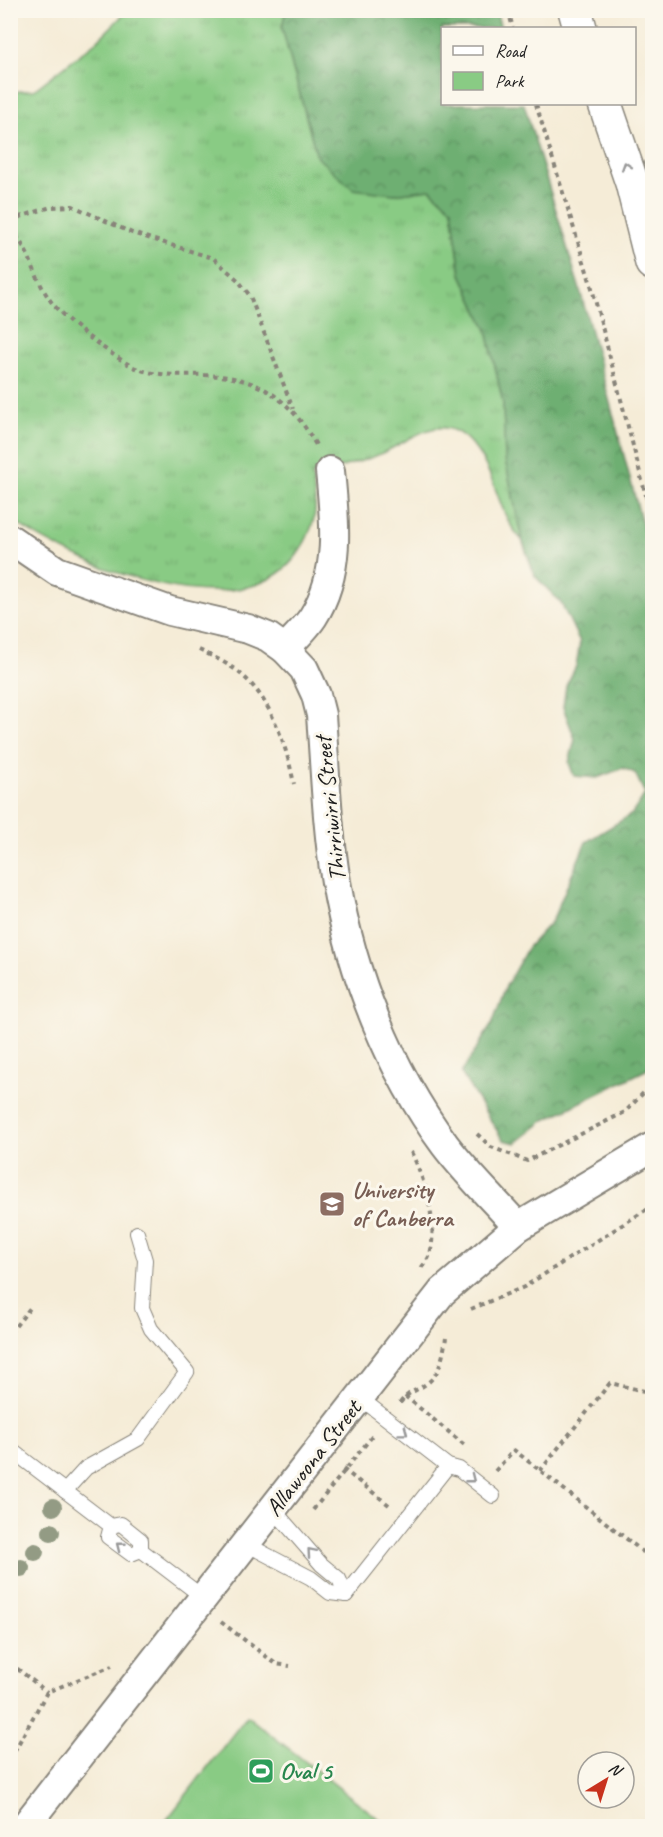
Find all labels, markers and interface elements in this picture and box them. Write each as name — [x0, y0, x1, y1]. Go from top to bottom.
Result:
legend — [441, 27, 636, 105]
text: Road — [495, 40, 528, 62]
text: Park — [495, 70, 525, 92]
one-way arrow — [621, 161, 633, 172]
street label: Thirriwirri Street — [307, 732, 353, 883]
place label: University of Canberra — [352, 1175, 455, 1233]
school or university icon: University of Canberra — [317, 1189, 347, 1219]
street label: Allawoona Street — [258, 1392, 369, 1522]
one-way arrow — [397, 1425, 408, 1436]
one-way arrow — [465, 1472, 476, 1483]
one-way arrow — [116, 1542, 127, 1553]
one-way arrow — [307, 1548, 318, 1559]
north arrow — [576, 1750, 636, 1810]
sports icon: Oval 5 — [246, 1756, 276, 1786]
place label: Oval 5 — [280, 1756, 334, 1786]
text: N — [605, 1758, 627, 1782]

